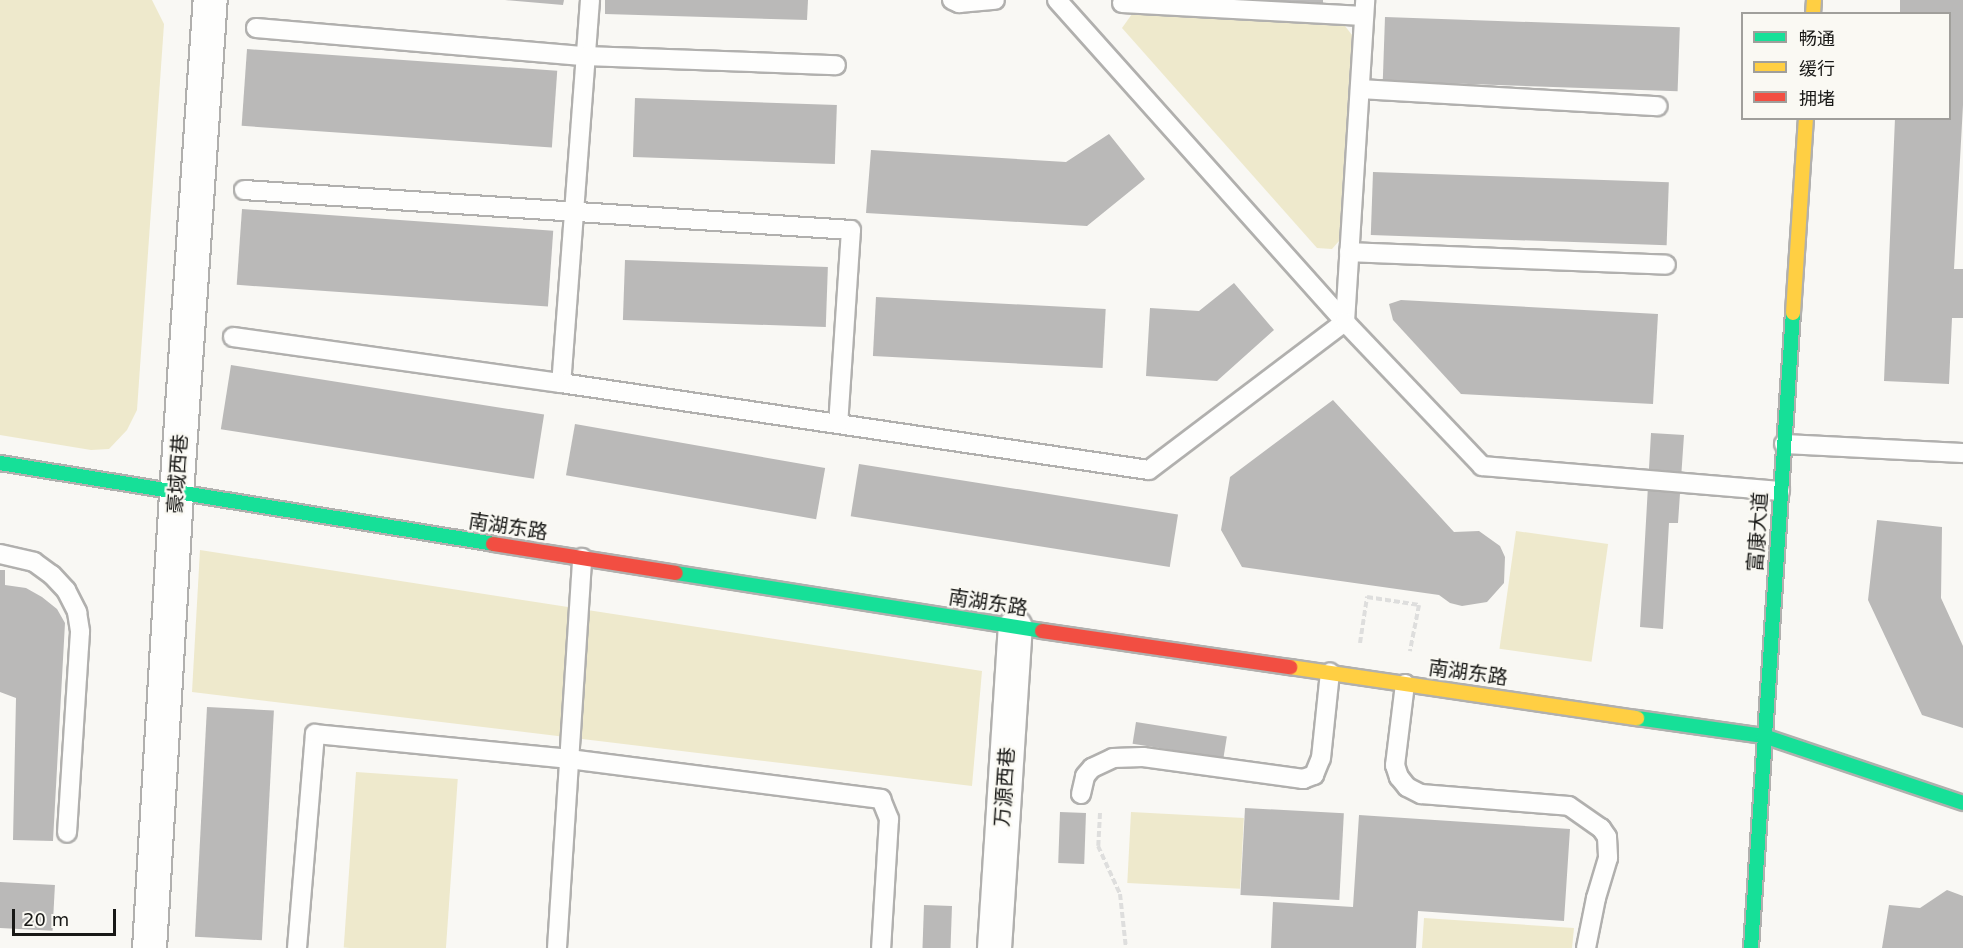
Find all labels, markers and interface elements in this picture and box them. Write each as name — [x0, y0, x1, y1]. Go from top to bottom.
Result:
legend — [1741, 12, 1951, 120]
text: 畅通 — [1799, 28, 1835, 49]
text: 缓行 — [1799, 58, 1835, 79]
text: 拥堵 — [1799, 88, 1835, 109]
street label: 豪域西巷 — [163, 433, 193, 515]
street label: 富康大道 — [1743, 491, 1773, 573]
street label: 南湖东路 — [467, 509, 549, 545]
street label: 南湖东路 — [947, 585, 1029, 621]
street label: 南湖东路 — [1427, 656, 1509, 690]
street label: 万源西巷 — [990, 746, 1020, 828]
scale bar — [15, 897, 118, 935]
text: 20 m — [23, 909, 69, 930]

